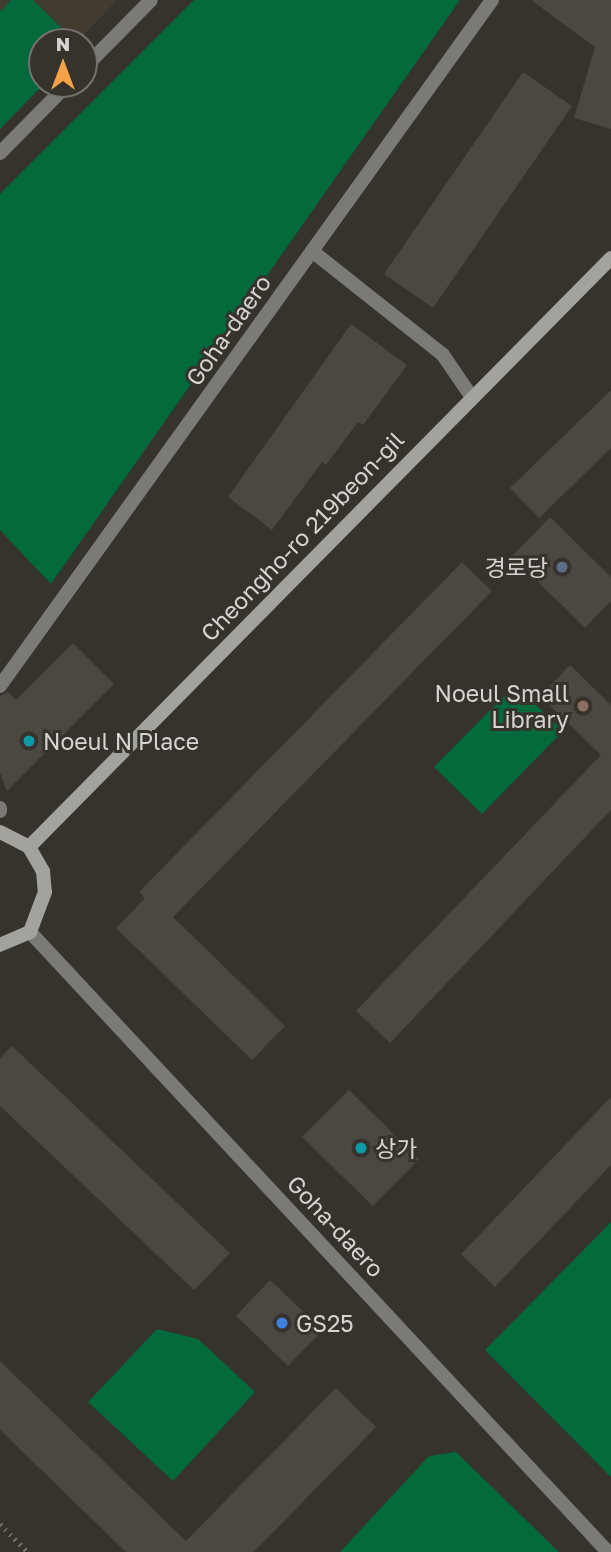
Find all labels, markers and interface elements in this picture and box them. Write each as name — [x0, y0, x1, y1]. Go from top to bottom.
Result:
north arrow — [28, 28, 98, 98]
text: N — [56, 32, 70, 55]
street label: Goha-daero — [180, 269, 276, 391]
street label: Cheongho-ro 219beon-gil — [195, 426, 409, 646]
place label: 경로당 — [485, 553, 548, 581]
marker: 경로당 — [554, 559, 570, 575]
place label: Noeul Small Library — [435, 679, 569, 733]
marker: Noeul Small Library — [575, 698, 591, 714]
place label: Noeul N Place — [43, 727, 199, 755]
marker: Noeul N Place — [21, 733, 37, 749]
place label: 상가 — [375, 1134, 417, 1162]
marker: 상가 — [353, 1140, 369, 1156]
street label: Goha-daero — [282, 1169, 390, 1283]
place label: GS25 — [296, 1309, 354, 1337]
marker: GS25 — [274, 1315, 290, 1331]

